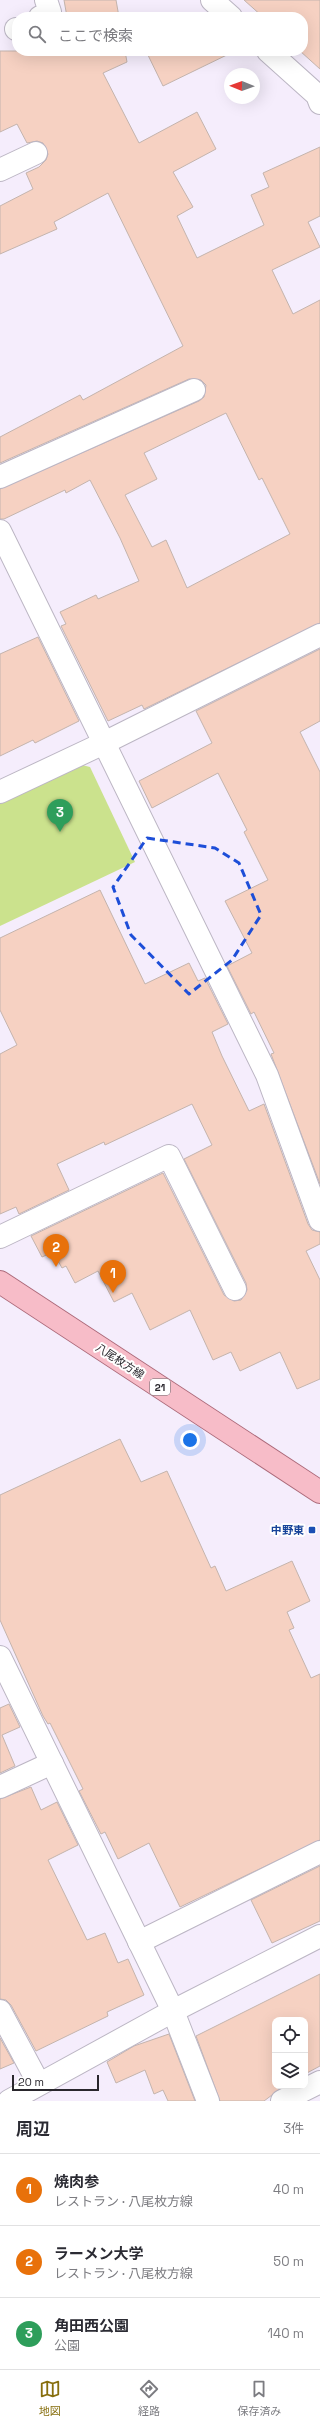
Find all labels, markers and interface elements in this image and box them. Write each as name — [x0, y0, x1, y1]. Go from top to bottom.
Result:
search box — [12, 12, 308, 56]
icon: search — [26, 23, 48, 45]
text: ここで検索 — [58, 26, 133, 45]
north arrow — [224, 68, 260, 104]
pin: 3 — [47, 799, 73, 832]
pin: 2 — [43, 1234, 69, 1267]
pin: 1 — [100, 1260, 126, 1293]
street label: 八尾枚方線 — [93, 1340, 147, 1382]
road number: 21 — [150, 1379, 170, 1395]
your location — [180, 1430, 200, 1450]
place label: 中野東 — [271, 1523, 304, 1537]
marker: 中野東 — [307, 1525, 317, 1535]
map controls — [272, 2017, 308, 2089]
button: locate — [272, 2017, 308, 2053]
button: layers — [272, 2053, 308, 2089]
scale bar — [12, 2073, 99, 2092]
text: 20 m — [18, 2075, 44, 2089]
text: 周辺 — [16, 2118, 50, 2140]
text: 3件 — [283, 2120, 304, 2137]
text: 焼肉参 — [54, 2172, 99, 2191]
text: 1 — [26, 2181, 32, 2198]
text: 40 m — [273, 2181, 304, 2198]
text: レストラン · 八尾枚方線 — [54, 2193, 193, 2210]
text: ラーメン大学 — [54, 2244, 143, 2263]
text: 2 — [25, 2253, 33, 2270]
text: 50 m — [273, 2253, 304, 2270]
text: レストラン · 八尾枚方線 — [54, 2265, 193, 2282]
text: 角田西公園 — [54, 2316, 129, 2335]
text: 3 — [25, 2325, 33, 2342]
text: 140 m — [268, 2325, 304, 2342]
text: 公園 — [54, 2337, 80, 2354]
tab: 地図 — [39, 2378, 61, 2418]
tab: 経路 — [138, 2378, 160, 2418]
tab: 保存済み — [237, 2378, 281, 2418]

